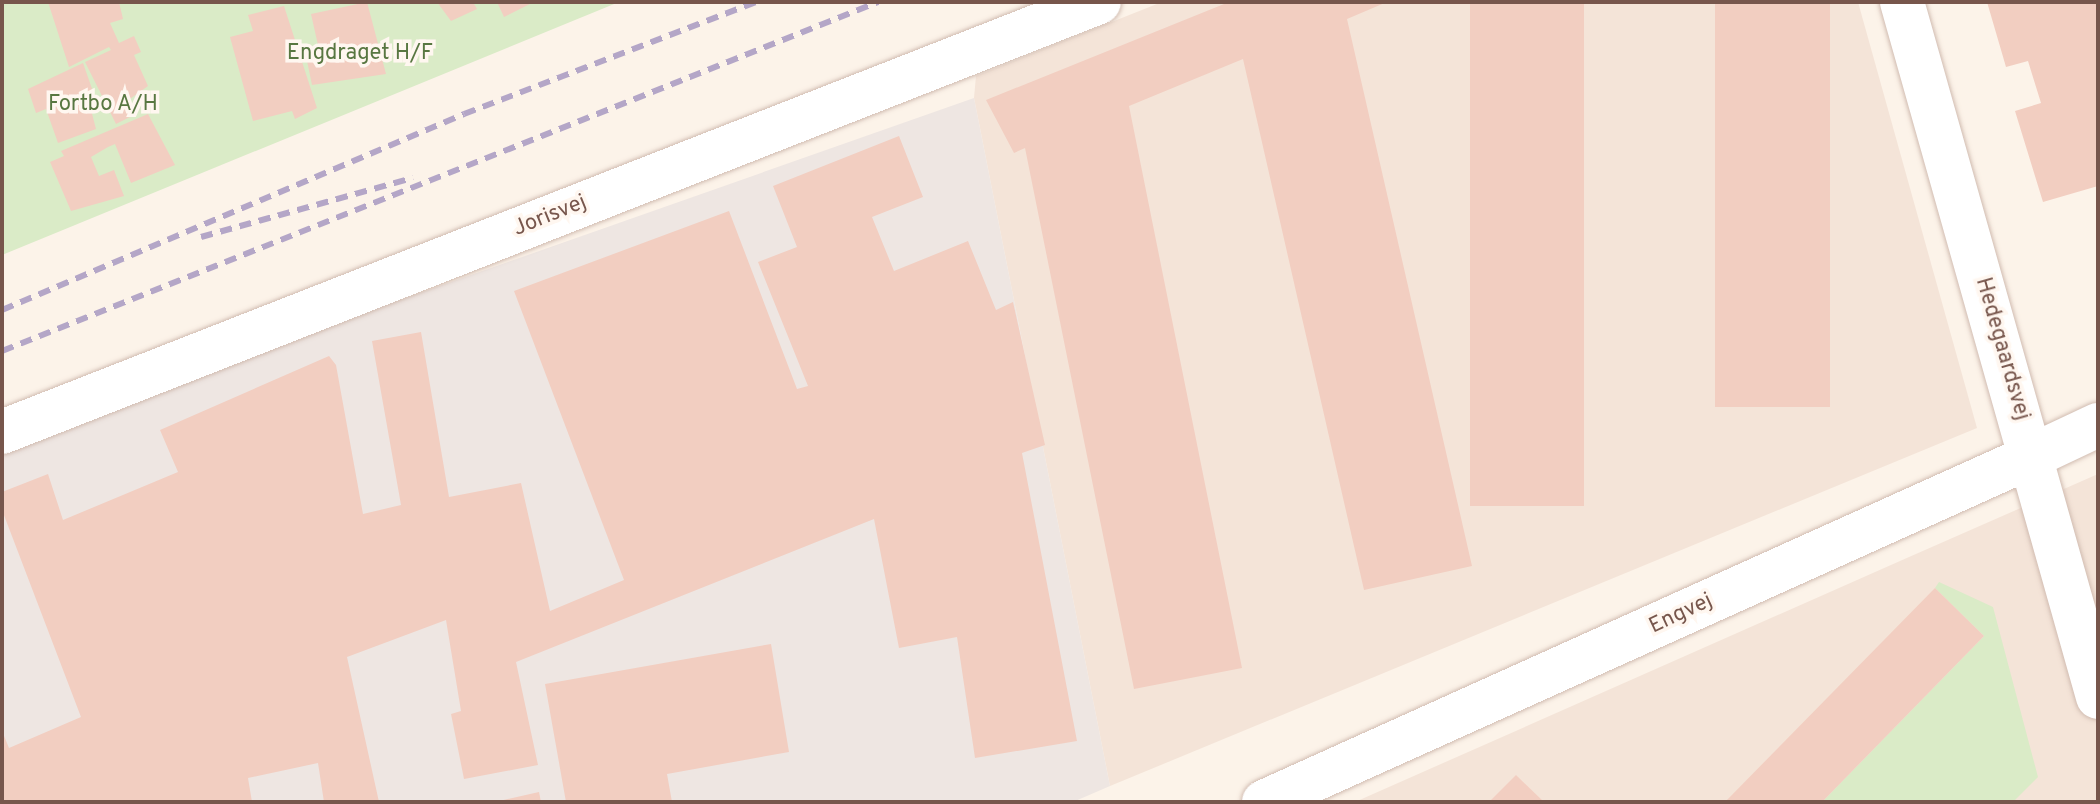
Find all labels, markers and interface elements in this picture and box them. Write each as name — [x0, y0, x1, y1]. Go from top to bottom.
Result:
park label: Engdraget H/F — [287, 41, 433, 67]
park label: Fortbo A/H — [48, 92, 158, 118]
street label: Jorisvej — [509, 189, 591, 243]
street label: Hedegaardsvej — [1969, 275, 2035, 423]
street label: Engvej — [1645, 588, 1717, 640]

